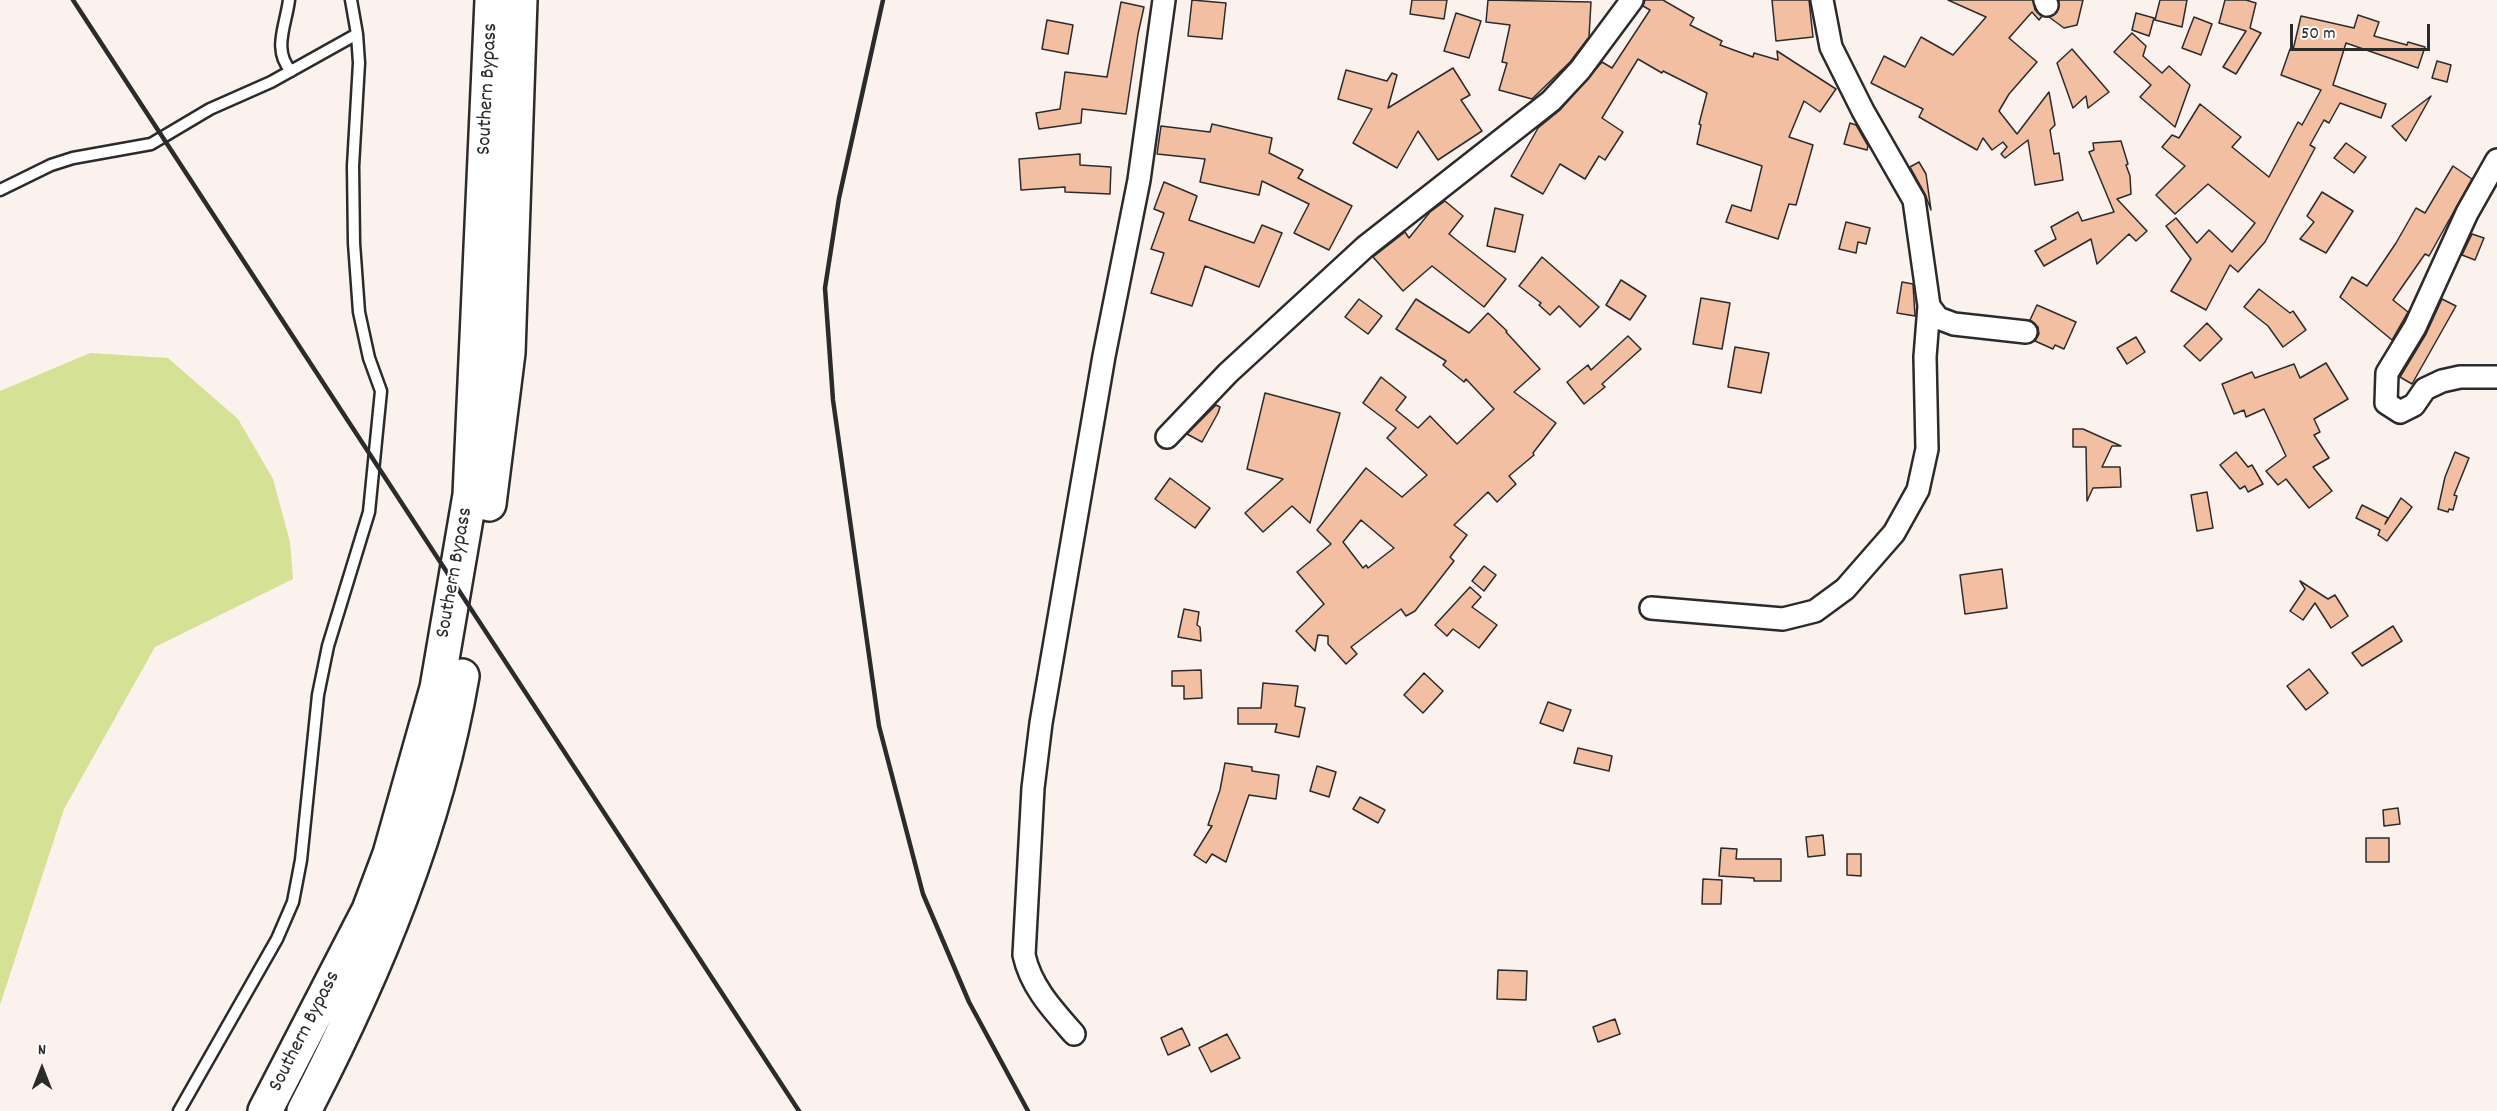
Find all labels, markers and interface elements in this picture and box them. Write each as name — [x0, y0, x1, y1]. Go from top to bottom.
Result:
scale bar — [2293, 12, 2432, 50]
street label: Southern Bypass — [473, 22, 505, 156]
text: 50 m — [2301, 22, 2336, 47]
street label: Southern Bypass — [432, 506, 480, 640]
street label: Southern Bypass — [265, 967, 347, 1097]
north arrow — [12, 1039, 72, 1099]
text: N — [38, 1039, 46, 1062]

